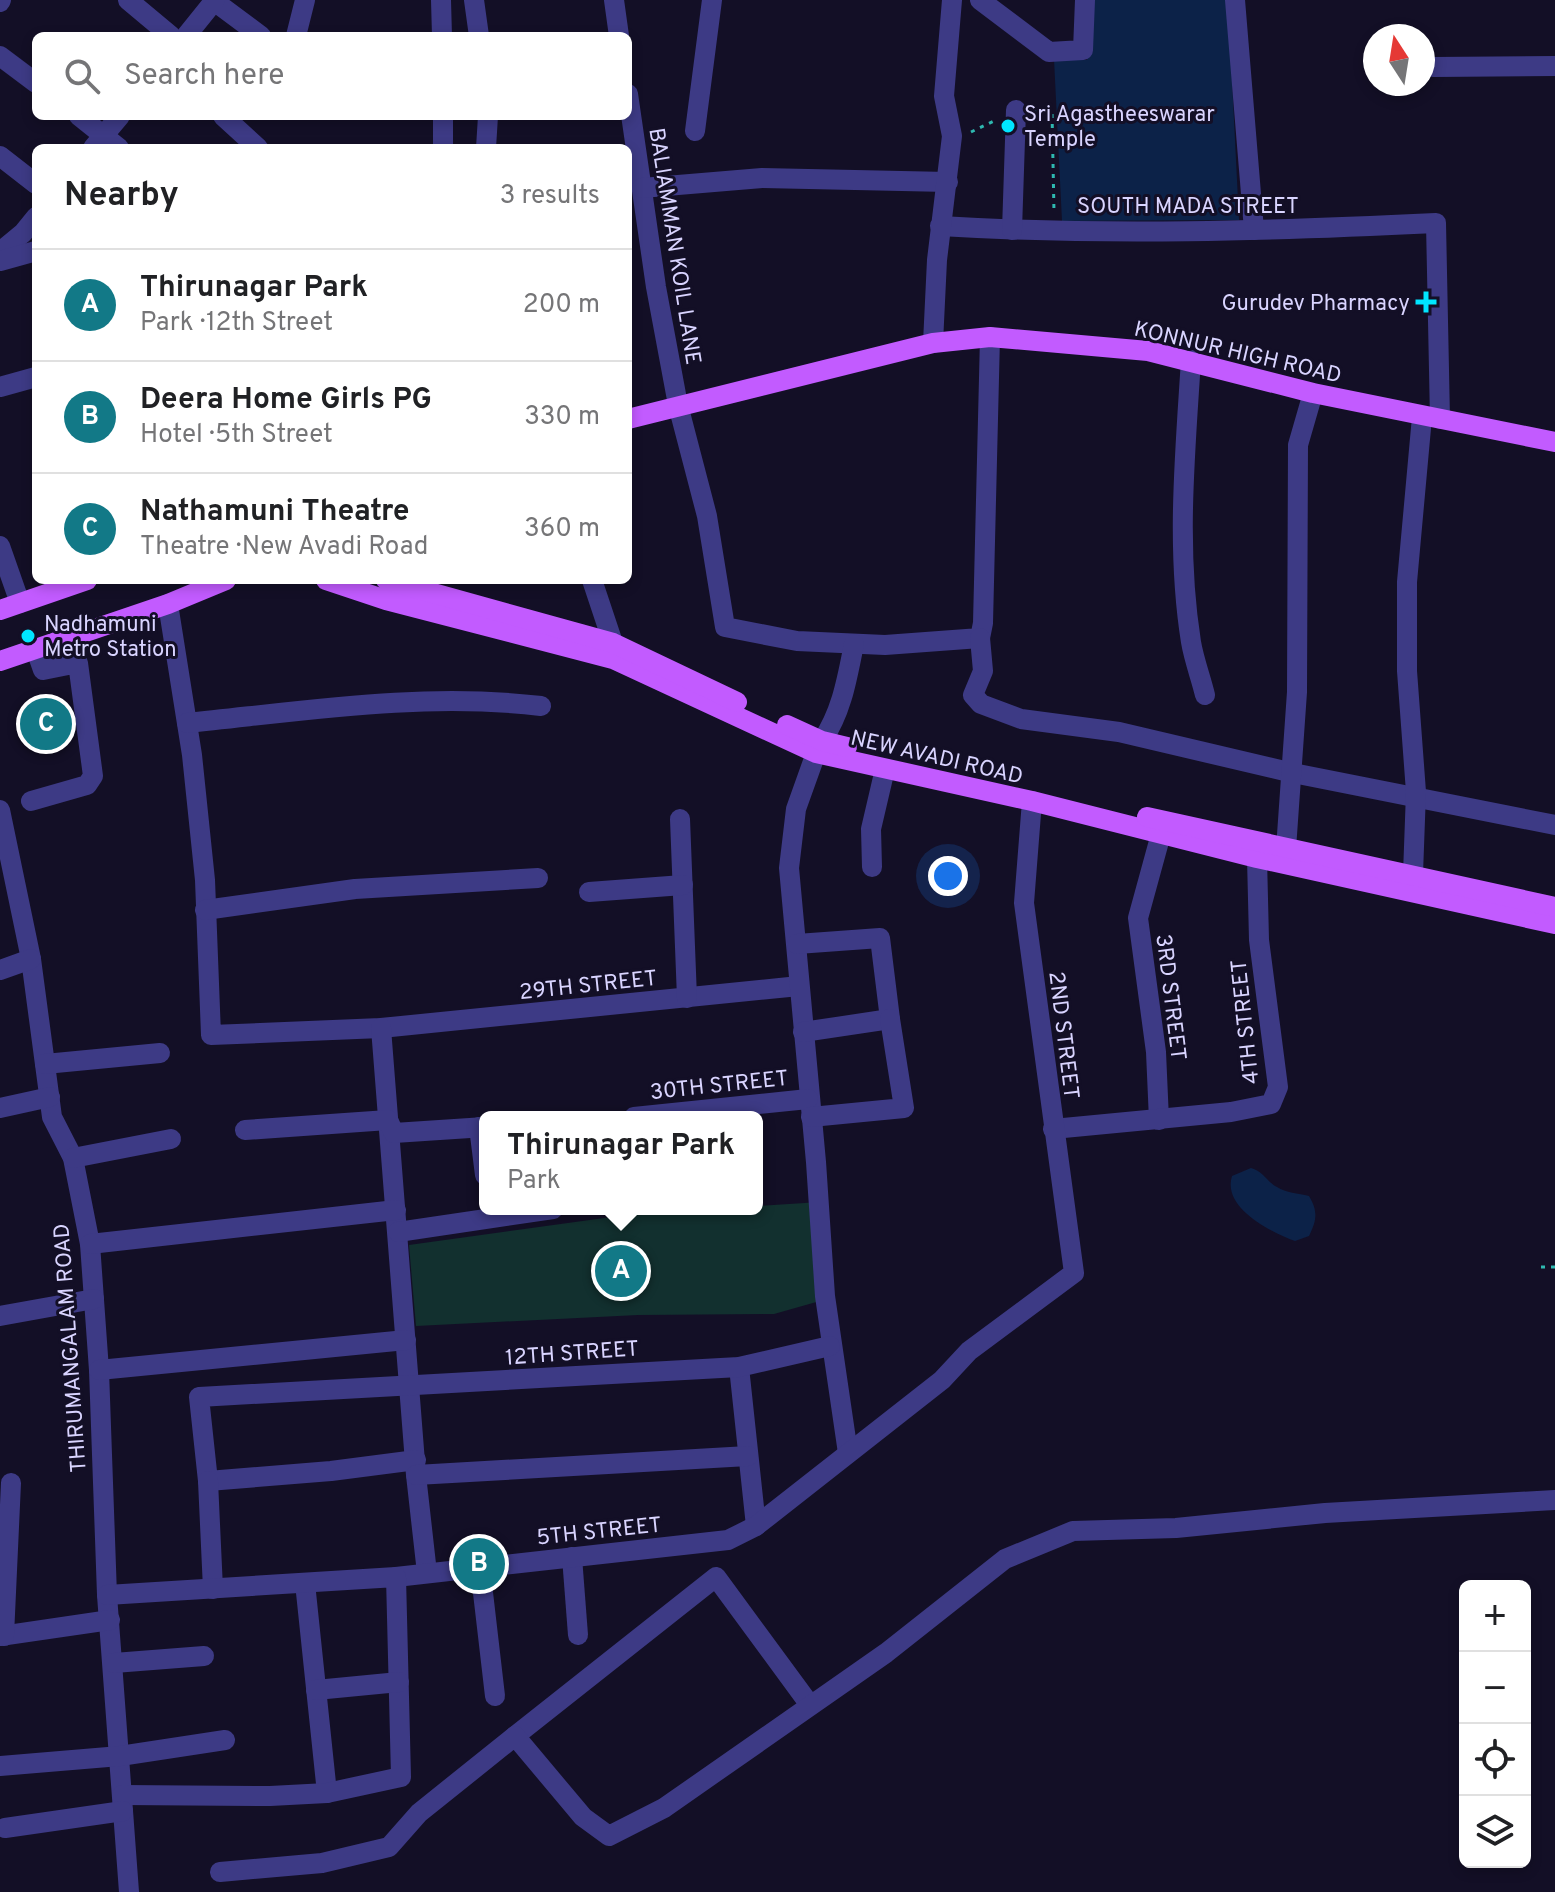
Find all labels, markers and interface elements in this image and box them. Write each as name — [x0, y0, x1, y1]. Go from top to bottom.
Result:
north arrow — [1363, 24, 1435, 96]
search box — [32, 32, 632, 120]
icon: search — [60, 54, 104, 98]
text: Search here — [124, 58, 284, 95]
place label: Sri Agastheeswarar Temple — [1024, 102, 1215, 154]
marker: Sri Agastheeswarar Temple — [999, 117, 1017, 135]
street label: BALIAMMAN KOIL LANE — [641, 126, 706, 367]
text: Nearby — [64, 175, 179, 218]
text: 3 results — [500, 180, 600, 213]
street label: SOUTH MADA STREET — [1077, 194, 1299, 221]
text: Thirunagar Park — [140, 270, 368, 307]
text: A — [81, 289, 99, 322]
text: 200 m — [523, 289, 600, 322]
place label: Gurudev Pharmacy — [1221, 291, 1410, 318]
marker: Gurudev Pharmacy — [1417, 293, 1435, 311]
text: Park · 12th Street — [140, 307, 333, 340]
street label: KONNUR HIGH ROAD — [1131, 316, 1344, 390]
text: Deera Home Girls PG — [140, 382, 432, 419]
text: B — [81, 401, 99, 434]
text: 330 m — [524, 401, 600, 434]
text: Hotel · 5th Street — [140, 419, 333, 452]
text: Nathamuni Theatre — [140, 494, 409, 531]
text: C — [82, 513, 98, 546]
text: 360 m — [524, 513, 600, 546]
text: Theatre · New Avadi Road — [140, 531, 428, 564]
place label: Nadhamuni Metro Station — [44, 612, 177, 664]
marker: Nadhamuni Metro Station — [19, 627, 37, 645]
pin: C — [20, 694, 72, 754]
street label: NEW AVADI ROAD — [848, 725, 1025, 791]
your location — [928, 856, 968, 896]
street label: 3RD STREET — [1148, 933, 1191, 1062]
street label: 4TH STREET — [1226, 958, 1266, 1086]
street label: 29TH STREET — [518, 966, 658, 1007]
street label: 2ND STREET — [1041, 970, 1084, 1101]
street label: 30TH STREET — [649, 1066, 790, 1107]
popup — [479, 1111, 763, 1215]
text: Thirunagar Park — [507, 1128, 735, 1165]
text: Park — [507, 1165, 561, 1198]
street label: THIRUMANGALAM ROAD — [49, 1222, 94, 1473]
pin: A — [595, 1241, 647, 1301]
street label: 12TH STREET — [504, 1336, 640, 1373]
street label: 5TH STREET — [535, 1512, 663, 1552]
pin: B — [453, 1534, 505, 1594]
map controls — [1459, 1580, 1531, 1868]
button: + — [1459, 1580, 1531, 1652]
button: − — [1459, 1652, 1531, 1724]
button: locate — [1459, 1724, 1531, 1796]
button: layers — [1459, 1796, 1531, 1868]

